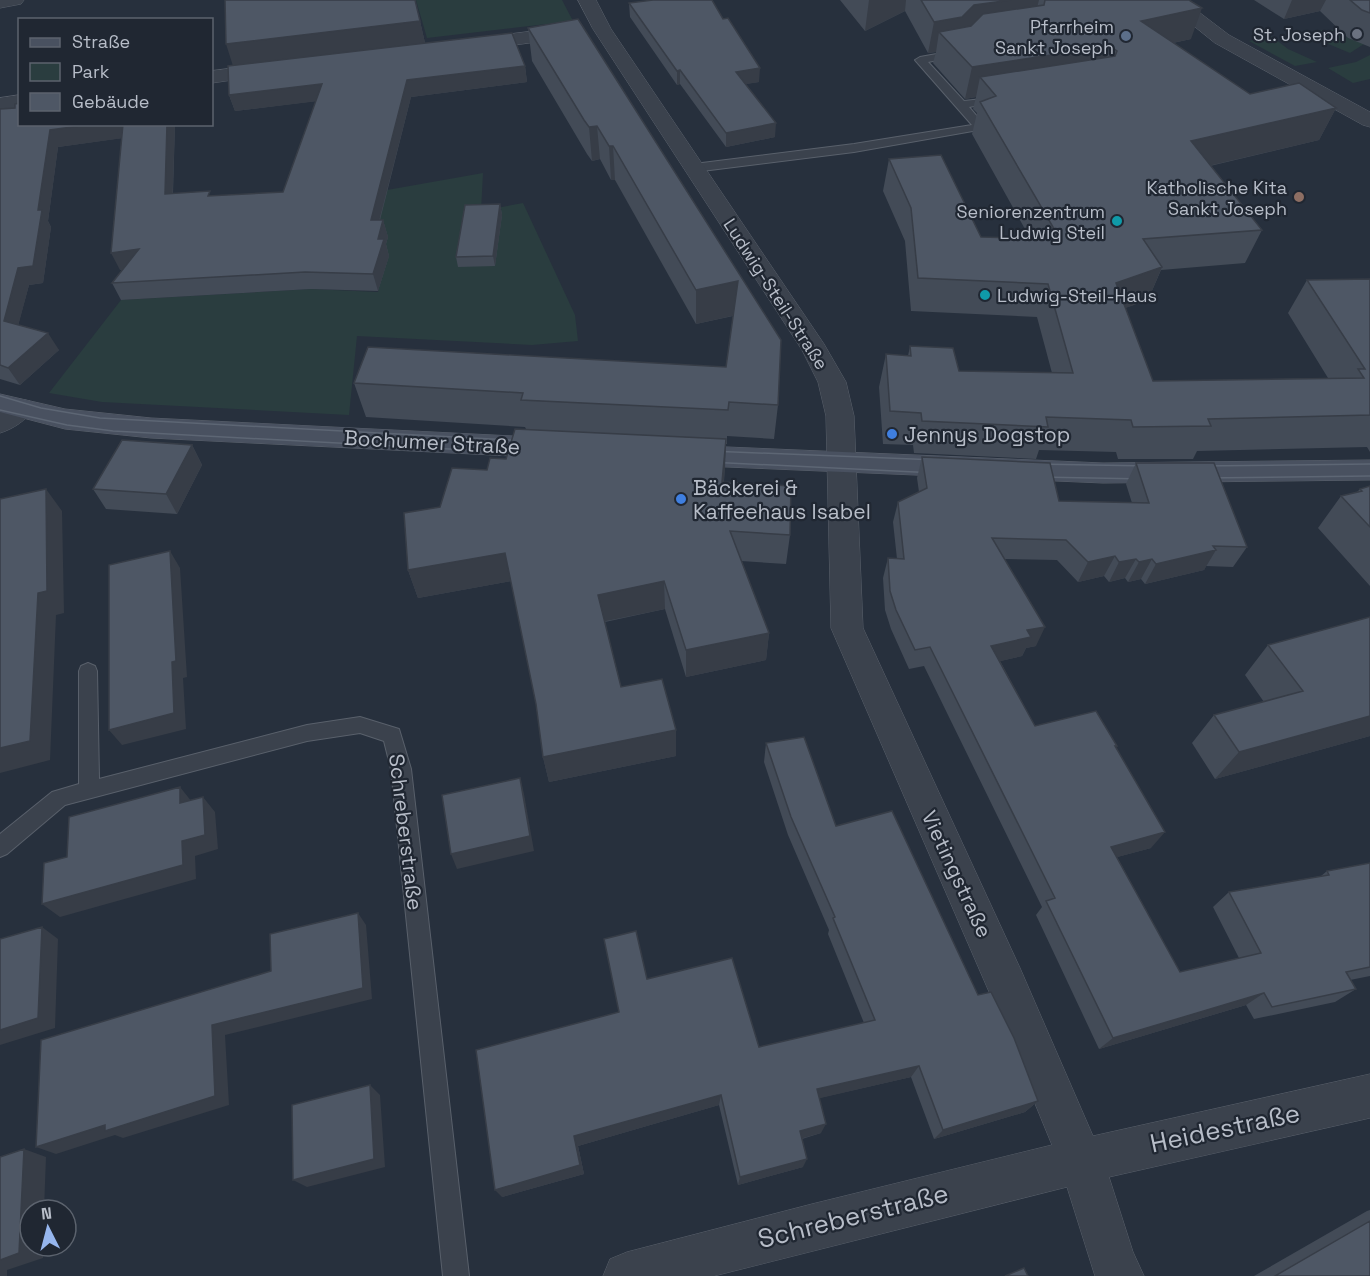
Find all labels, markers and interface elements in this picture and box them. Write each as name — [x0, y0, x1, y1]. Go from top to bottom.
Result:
place label: Pfarrheim Sankt Joseph — [995, 15, 1114, 59]
legend — [18, 18, 213, 126]
place label: St. Joseph — [1253, 23, 1345, 46]
marker: St. Joseph — [1350, 27, 1364, 41]
marker: Pfarrheim Sankt Joseph — [1119, 29, 1133, 43]
text: Straße — [72, 30, 130, 53]
text: Park — [72, 60, 110, 83]
text: Gebäude — [72, 90, 150, 113]
place label: Katholische Kita Sankt Joseph — [1146, 176, 1287, 220]
marker: Katholische Kita Sankt Joseph — [1292, 190, 1306, 204]
place label: Seniorenzentrum Ludwig Steil — [957, 200, 1105, 244]
street label: Ludwig-Steil-Straße — [719, 214, 833, 374]
marker: Seniorenzentrum Ludwig Steil — [1110, 214, 1124, 228]
place label: Ludwig-Steil-Haus — [997, 284, 1157, 307]
marker: Ludwig-Steil-Haus — [978, 288, 992, 302]
place label: Jennys Dogstop — [904, 421, 1070, 448]
street label: Bochumer Straße — [343, 424, 521, 460]
marker: Jennys Dogstop — [885, 427, 899, 441]
place label: Bäckerei & Kaffeehaus Isabel — [693, 474, 871, 525]
marker: Bäckerei & Kaffeehaus Isabel — [674, 492, 688, 506]
street label: Schreberstraße — [383, 752, 429, 912]
street label: Vietingstraße — [916, 806, 998, 942]
street label: Heidestraße — [1147, 1096, 1303, 1160]
street label: Schreberstraße — [754, 1176, 952, 1256]
north arrow — [18, 1198, 78, 1258]
text: N — [40, 1203, 53, 1225]

